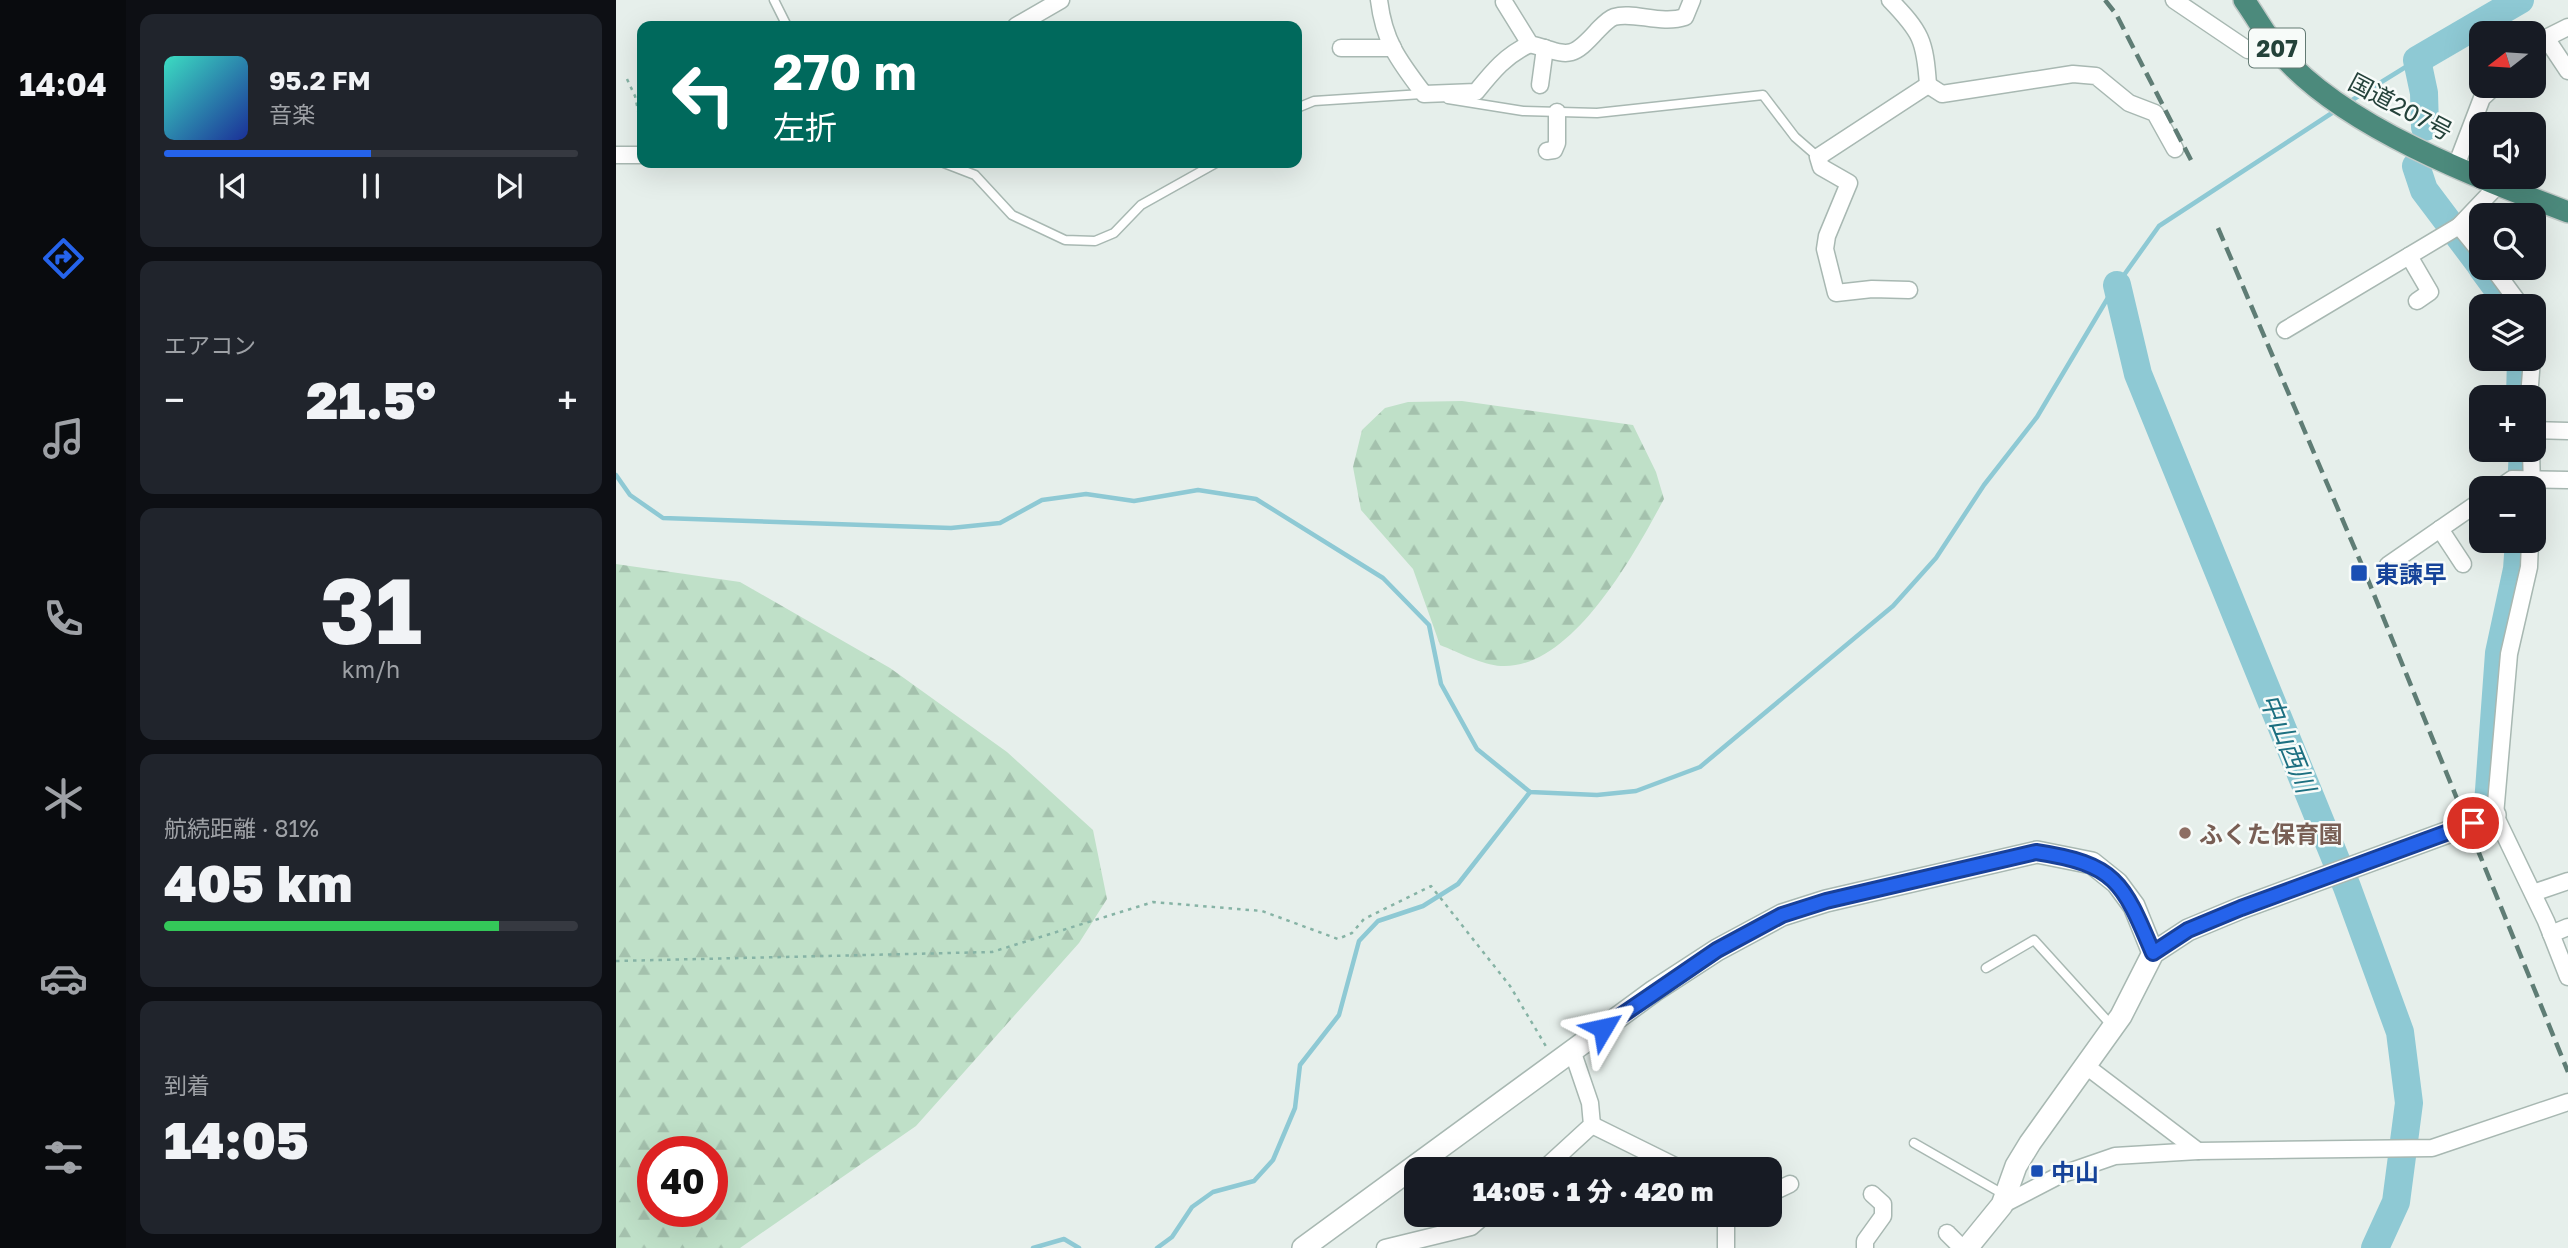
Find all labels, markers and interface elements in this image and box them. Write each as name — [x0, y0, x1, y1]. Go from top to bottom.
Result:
north arrow — [2469, 21, 2546, 98]
map controls — [2469, 21, 2546, 553]
road number: 207 — [2249, 28, 2305, 68]
text: 270 m — [773, 42, 917, 101]
icon: left — [658, 49, 749, 140]
text: 14:04 — [19, 65, 107, 103]
text: 95.2 FM — [269, 65, 371, 96]
street label: 国道207号 — [2344, 67, 2458, 145]
text: 音楽 — [269, 100, 315, 128]
text: 左折 — [773, 108, 837, 146]
button: sound — [2469, 112, 2546, 189]
icon: previous — [214, 167, 252, 205]
icon: pause — [352, 167, 390, 205]
icon: next — [490, 167, 528, 205]
button: search — [2469, 203, 2546, 280]
icon: directions — [39, 234, 88, 283]
button: layers — [2469, 294, 2546, 371]
text: エアコン — [164, 331, 256, 359]
text: 21.5° — [306, 368, 436, 430]
text: − — [164, 377, 185, 422]
text: + — [557, 377, 578, 422]
button: + — [2469, 385, 2546, 462]
icon: music — [39, 414, 88, 463]
button: − — [2469, 476, 2546, 553]
text: 31 — [320, 555, 422, 664]
place label: 東諫早 — [2375, 559, 2447, 588]
marker: 東諫早 — [2349, 563, 2369, 583]
icon: phone — [39, 594, 88, 643]
text: km/h — [342, 655, 400, 683]
water label: 中山西川 — [2254, 689, 2323, 800]
icon: climate — [39, 774, 88, 823]
pin — [2443, 793, 2503, 853]
icon: arrive — [2454, 804, 2492, 842]
text: 航続距離 · 81% — [164, 814, 319, 842]
place label: ふくた保育園 — [2199, 819, 2343, 848]
marker: ふくた保育園 — [2177, 825, 2193, 841]
text: 405 km — [164, 851, 352, 913]
icon: car — [39, 954, 88, 1003]
position arrow — [1566, 991, 1640, 1065]
text: 到着 — [164, 1071, 210, 1099]
text: 14:05 — [164, 1108, 309, 1170]
icon: filters — [39, 1133, 88, 1182]
speed limit sign: 40 — [637, 1136, 728, 1227]
place label: 中山 — [2051, 1157, 2099, 1186]
marker: 中山 — [2029, 1163, 2045, 1179]
text: 14:05 · 1 分 · 420 m — [1473, 1176, 1713, 1207]

